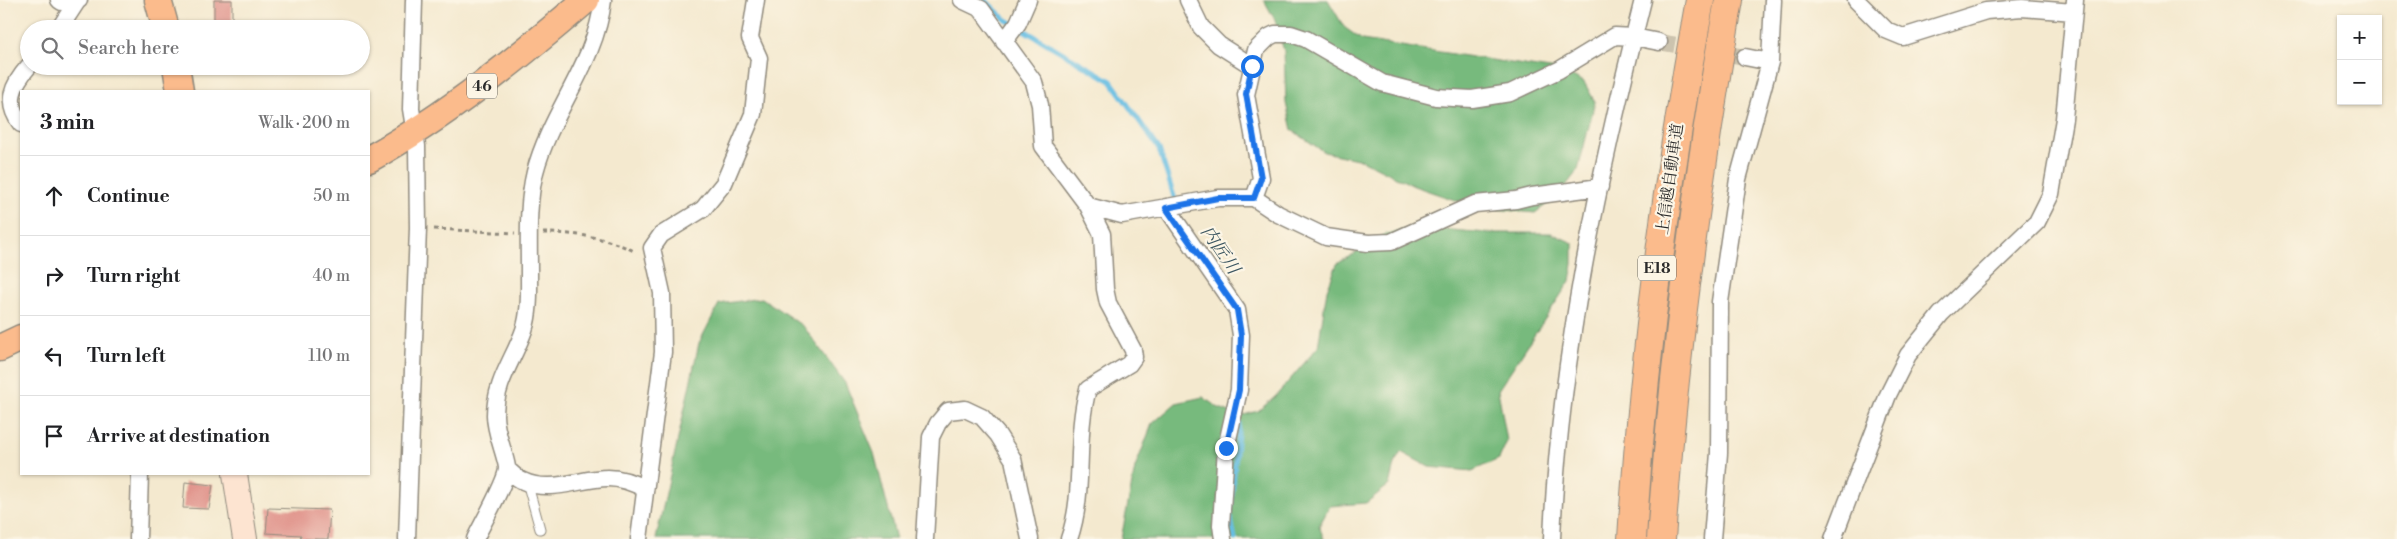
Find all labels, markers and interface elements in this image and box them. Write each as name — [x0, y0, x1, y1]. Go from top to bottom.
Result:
map controls — [2337, 15, 2382, 105]
button: + — [2337, 15, 2382, 60]
search box — [20, 20, 370, 75]
icon: search — [38, 34, 66, 62]
text: Search here — [78, 36, 179, 60]
route start — [1241, 55, 1264, 78]
button: − — [2337, 60, 2382, 105]
road number: 46 — [467, 74, 497, 98]
text: 3 min — [40, 110, 95, 136]
text: Walk · 200 m — [258, 113, 350, 133]
street label: 上信越自動車道 — [1652, 122, 1688, 236]
icon: ahead — [40, 182, 68, 210]
text: Continue — [87, 184, 170, 208]
text: 50 m — [313, 186, 350, 206]
water label: 内匠川 — [1195, 221, 1246, 280]
road number: E18 — [1638, 256, 1676, 280]
icon: right — [40, 262, 68, 290]
text: Turn right — [87, 264, 180, 288]
text: 40 m — [313, 266, 350, 286]
icon: left — [40, 342, 68, 370]
text: Turn left — [87, 344, 166, 368]
text: 110 m — [308, 346, 350, 366]
icon: arrive — [40, 422, 68, 450]
text: Arrive at destination — [87, 424, 270, 448]
route end — [1215, 437, 1238, 460]

